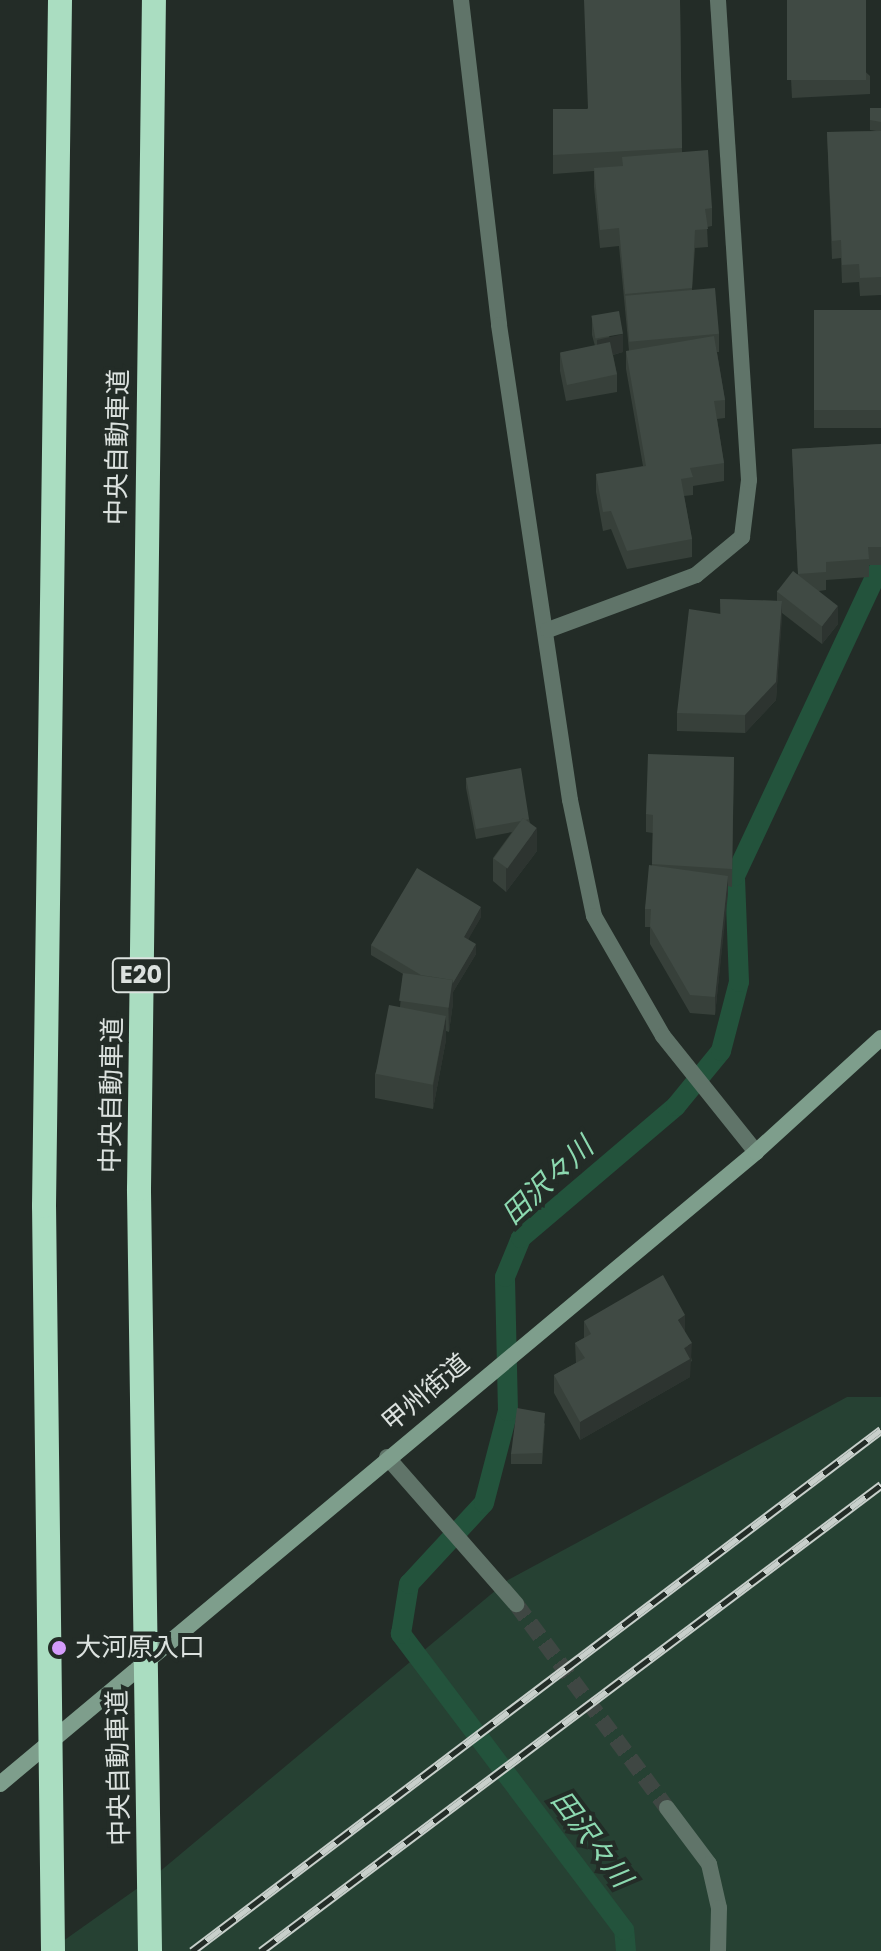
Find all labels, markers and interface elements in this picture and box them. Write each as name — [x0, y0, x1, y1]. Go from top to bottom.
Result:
street label: 中央自動車道 — [101, 369, 135, 525]
road number: E20 — [111, 955, 171, 995]
street label: 中央自動車道 — [95, 1017, 129, 1173]
water label: 田沢々川 — [496, 1131, 600, 1231]
street label: 甲州街道 — [376, 1348, 476, 1438]
place label: 大河原入口 — [75, 1632, 205, 1664]
marker: 大河原入口 — [50, 1639, 68, 1657]
street label: 中央自動車道 — [102, 1690, 136, 1846]
water label: 田沢々川 — [544, 1784, 638, 1894]

